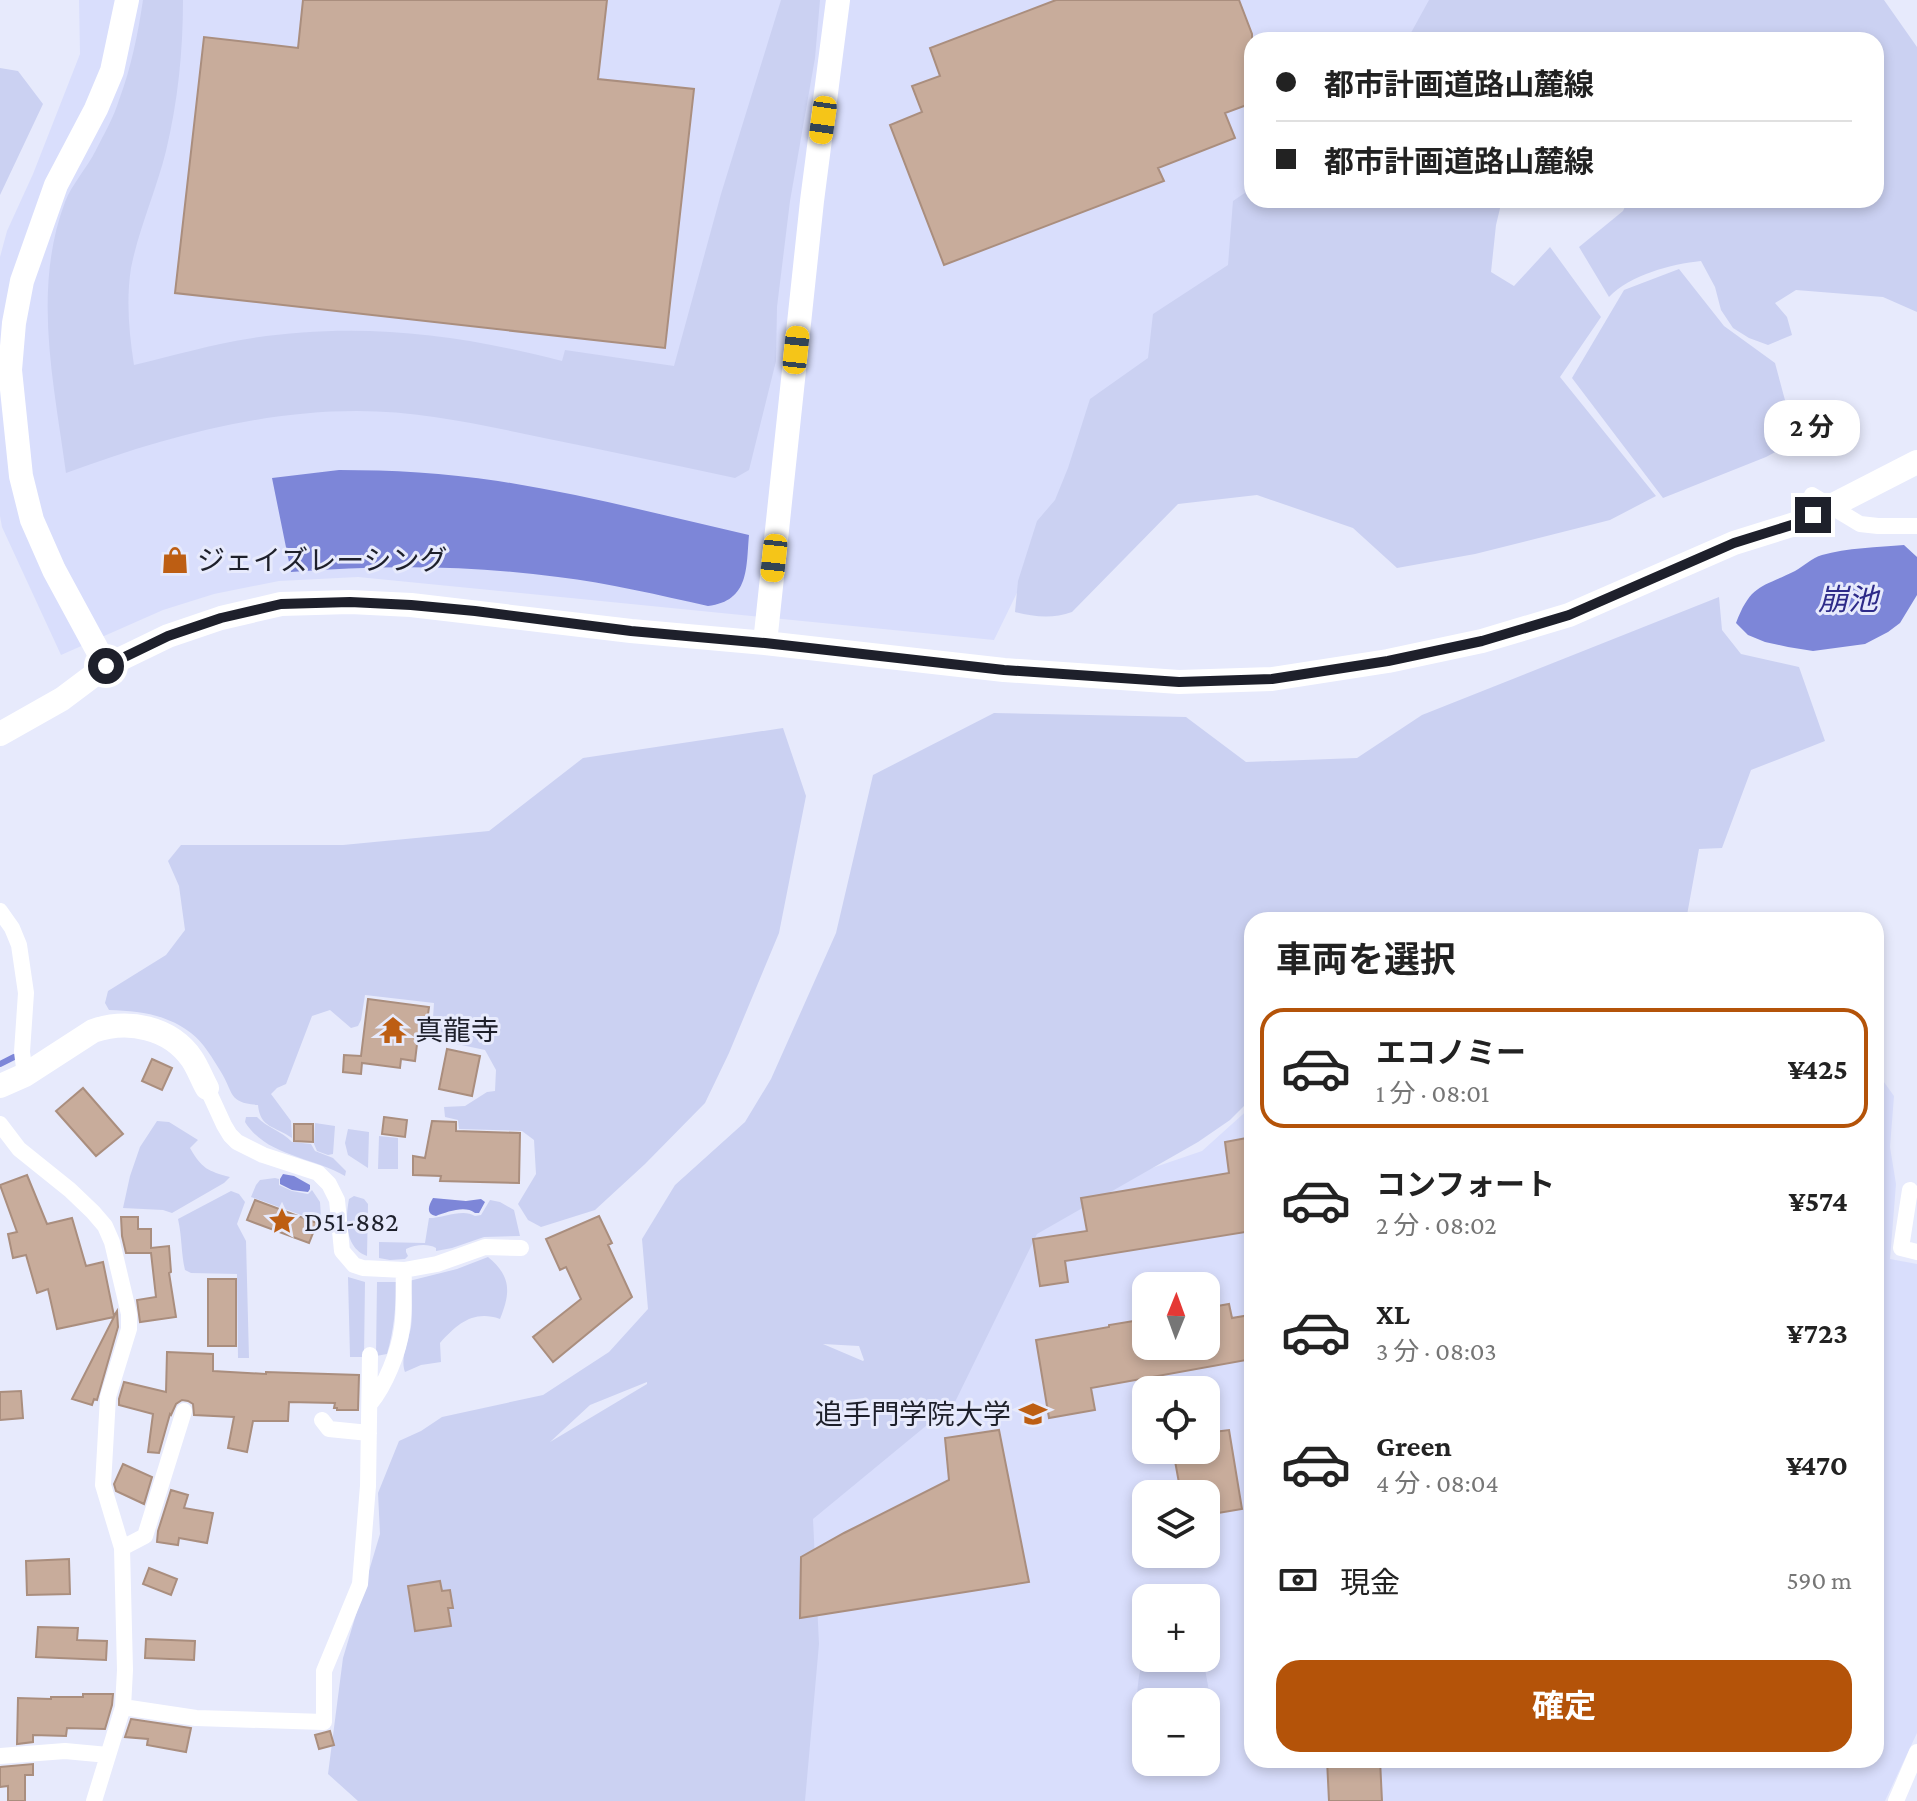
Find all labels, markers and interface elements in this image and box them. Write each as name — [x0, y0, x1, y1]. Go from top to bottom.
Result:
text: 都市計画道路山麓線 — [1324, 68, 1594, 101]
car — [808, 95, 838, 145]
text: 都市計画道路山麓線 — [1324, 145, 1594, 178]
car — [782, 325, 810, 375]
callout: 2 分 — [1765, 399, 1861, 455]
text: 2 分 — [1790, 413, 1834, 442]
route end — [1795, 497, 1831, 533]
car — [760, 533, 788, 583]
shop icon: ジェイズレーシング — [160, 545, 190, 575]
place label: ジェイズレーシング — [197, 545, 448, 576]
water label: 崩池 — [1818, 583, 1881, 616]
route start — [88, 648, 124, 684]
text: 車両を選択 — [1276, 940, 1456, 980]
temple icon: 真龍寺 — [378, 1015, 408, 1045]
place label: 真龍寺 — [415, 1015, 499, 1046]
icon: car — [1280, 1032, 1352, 1104]
text: エコノミー — [1376, 1036, 1526, 1069]
text: ¥425 — [1788, 1052, 1848, 1085]
text: 1 分 · 08:01 — [1376, 1079, 1489, 1108]
icon: car — [1280, 1164, 1352, 1236]
text: コンフォート — [1376, 1168, 1555, 1201]
text: ¥574 — [1788, 1184, 1848, 1217]
place icon: D51-882 — [267, 1206, 297, 1236]
place label: D51-882 — [304, 1206, 399, 1237]
text: 2 分 · 08:02 — [1376, 1211, 1497, 1240]
north arrow — [1132, 1272, 1220, 1360]
map controls — [1132, 1272, 1220, 1776]
icon: car — [1280, 1296, 1352, 1368]
text: XL — [1376, 1297, 1410, 1330]
text: ¥723 — [1786, 1316, 1848, 1349]
text: 3 分 · 08:03 — [1376, 1337, 1497, 1366]
button: locate — [1132, 1376, 1220, 1464]
place label: 追手門学院大学 — [815, 1399, 1011, 1430]
school or university icon: 追手門学院大学 — [1018, 1399, 1048, 1429]
icon: car — [1280, 1428, 1352, 1500]
text: Green — [1376, 1429, 1452, 1462]
text: ¥470 — [1786, 1448, 1848, 1481]
text: 4 分 · 08:04 — [1376, 1469, 1499, 1498]
button: layers — [1132, 1480, 1220, 1568]
icon: cash — [1276, 1558, 1320, 1602]
text: 現金 — [1340, 1566, 1400, 1599]
text: 590 m — [1786, 1566, 1852, 1595]
button: + — [1132, 1584, 1220, 1672]
button: 確定 — [1276, 1660, 1852, 1752]
button: − — [1132, 1688, 1220, 1776]

